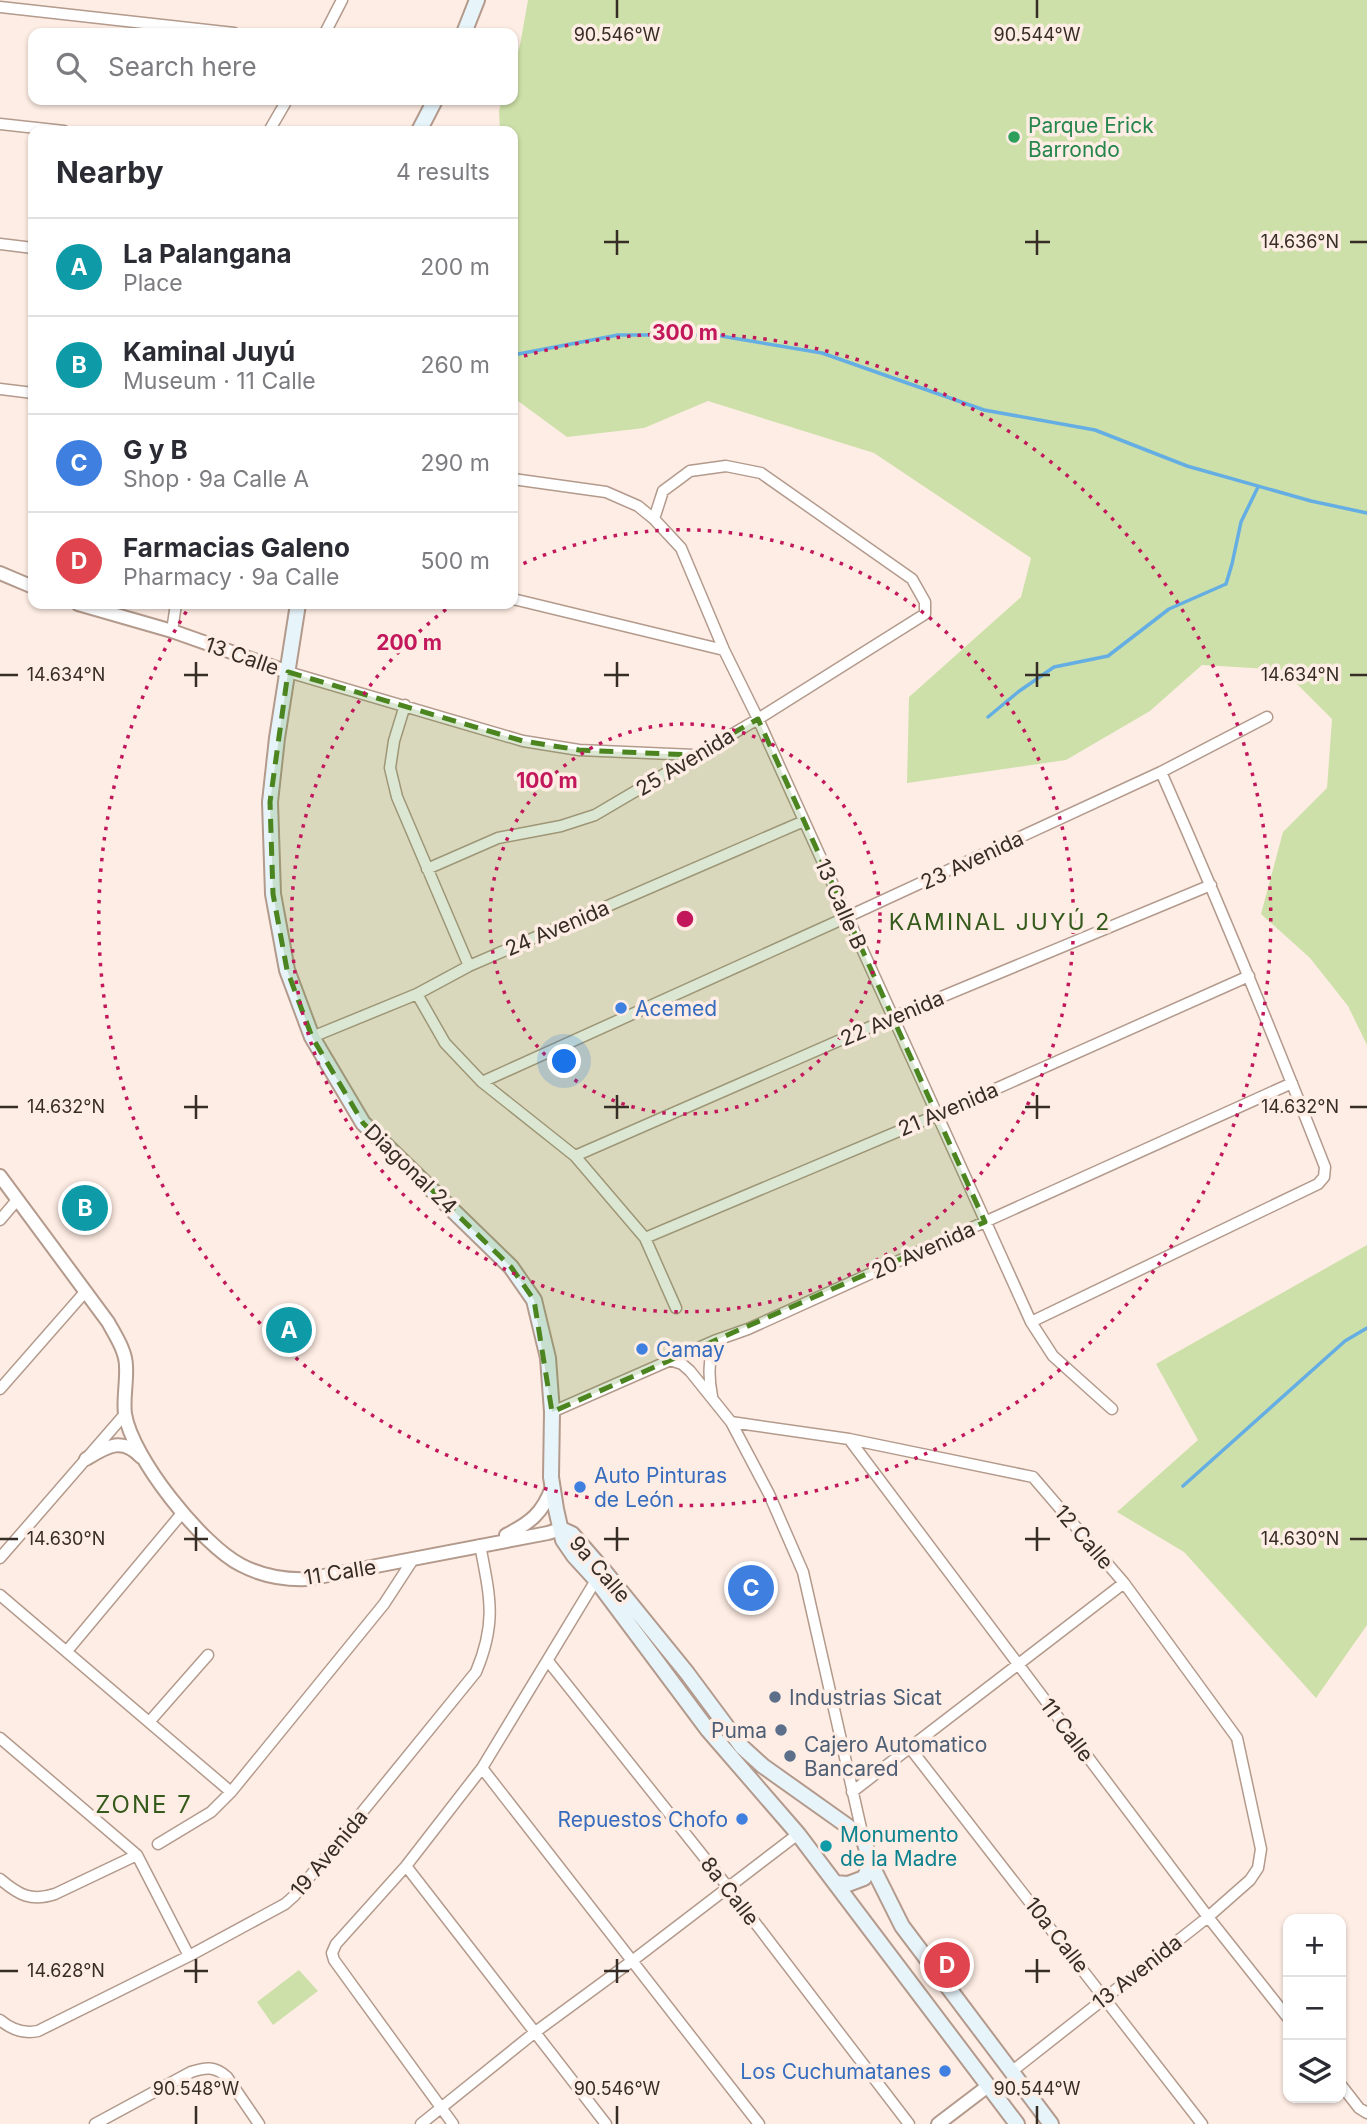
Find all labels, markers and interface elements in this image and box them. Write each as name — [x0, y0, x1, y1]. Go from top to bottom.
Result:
text: 90.546°W — [574, 24, 661, 45]
text: 90.544°W — [994, 24, 1081, 45]
search box — [28, 28, 518, 105]
icon: search — [52, 48, 90, 86]
text: Search here — [108, 51, 257, 82]
place label: Parque Erick Barrondo — [1028, 113, 1154, 162]
marker: Parque Erick Barrondo — [1006, 129, 1022, 145]
text: Nearby — [56, 154, 164, 190]
text: 4 results — [396, 158, 490, 186]
text: 14.636°N — [1261, 231, 1339, 252]
text: La Palangana — [123, 238, 292, 269]
text: A — [70, 253, 88, 281]
text: 200 m — [420, 253, 490, 281]
text: Place — [123, 269, 183, 297]
text: 300 m — [652, 320, 718, 345]
text: Kaminal Juyú — [123, 336, 295, 367]
text: B — [71, 351, 87, 379]
text: 260 m — [421, 351, 490, 379]
text: Museum · 11 Calle — [123, 367, 316, 395]
text: G y B — [123, 434, 188, 465]
text: C — [70, 449, 88, 477]
text: 290 m — [421, 449, 490, 477]
text: Shop · 9a Calle A — [123, 465, 309, 493]
text: Farmacias Galeno — [123, 532, 350, 563]
text: D — [71, 547, 87, 575]
text: 500 m — [420, 547, 490, 575]
text: Pharmacy · 9a Calle — [123, 563, 339, 591]
text: 200 m — [376, 630, 442, 655]
street label: 13 Calle — [202, 632, 282, 680]
text: 14.634°N — [27, 664, 105, 685]
text: 14.634°N — [1261, 664, 1339, 685]
street label: 25 Avenida — [631, 723, 739, 801]
text: 100 m — [516, 768, 578, 793]
street label: 23 Avenida — [917, 825, 1027, 895]
street label: 13 Calle B — [810, 855, 872, 953]
street label: 24 Avenida — [501, 895, 613, 961]
centre of rings — [673, 907, 697, 931]
district label: KAMINAL JUYÚ 2 — [889, 908, 1111, 936]
street label: 22 Avenida — [836, 985, 948, 1051]
place label: Acemed — [635, 996, 717, 1021]
marker: Acemed — [613, 1000, 629, 1016]
your location — [547, 1044, 581, 1078]
street label: 21 Avenida — [894, 1077, 1002, 1141]
text: 14.632°N — [27, 1096, 105, 1117]
text: 14.632°N — [1261, 1096, 1339, 1117]
street label: Diagonal 24 — [360, 1119, 462, 1219]
pin: B — [62, 1182, 108, 1234]
street label: 20 Avenida — [867, 1216, 979, 1284]
pin: A — [266, 1304, 312, 1356]
place label: Camay — [656, 1337, 725, 1362]
marker: Camay — [634, 1341, 650, 1357]
place label: Auto Pinturas de León — [594, 1463, 727, 1512]
marker: Auto Pinturas de León — [572, 1479, 588, 1495]
street label: 12 Calle — [1049, 1500, 1119, 1574]
text: 14.630°N — [27, 1528, 105, 1549]
text: 14.630°N — [1261, 1528, 1339, 1549]
street label: 9a Calle — [564, 1531, 636, 1607]
street label: 11 Calle — [302, 1554, 378, 1590]
pin: C — [728, 1562, 774, 1614]
place label: Industrias Sicat — [789, 1685, 942, 1710]
marker: Industrias Sicat — [767, 1689, 783, 1705]
street label: 11 Calle — [1035, 1694, 1099, 1766]
place label: Puma — [711, 1718, 767, 1743]
marker: Puma — [773, 1722, 789, 1738]
place label: Cajero Automatico Bancared — [804, 1732, 987, 1781]
marker: Cajero Automatico Bancared — [782, 1748, 798, 1764]
district label: ZONE 7 — [95, 1790, 193, 1819]
street label: 19 Avenida — [285, 1804, 373, 1902]
place label: Repuestos Chofo — [558, 1807, 728, 1832]
marker: Repuestos Chofo — [734, 1811, 750, 1827]
place label: Monumento de la Madre — [840, 1822, 959, 1871]
marker: Monumento de la Madre — [818, 1838, 834, 1854]
street label: 8a Calle — [695, 1852, 765, 1930]
street label: 10a Calle — [1020, 1892, 1094, 1978]
map controls — [1283, 1914, 1346, 2103]
button: + — [1283, 1914, 1346, 1977]
street label: 13 Avenida — [1087, 1929, 1187, 2015]
pin: D — [924, 1939, 970, 1991]
text: 14.628°N — [27, 1960, 105, 1981]
button: − — [1283, 1977, 1346, 2040]
button: layers — [1283, 2040, 1346, 2103]
place label: Los Cuchumatanes — [740, 2059, 931, 2084]
marker: Los Cuchumatanes — [937, 2063, 953, 2079]
text: 90.548°W — [153, 2078, 239, 2099]
text: 90.546°W — [574, 2078, 661, 2099]
text: 90.544°W — [994, 2078, 1081, 2099]

